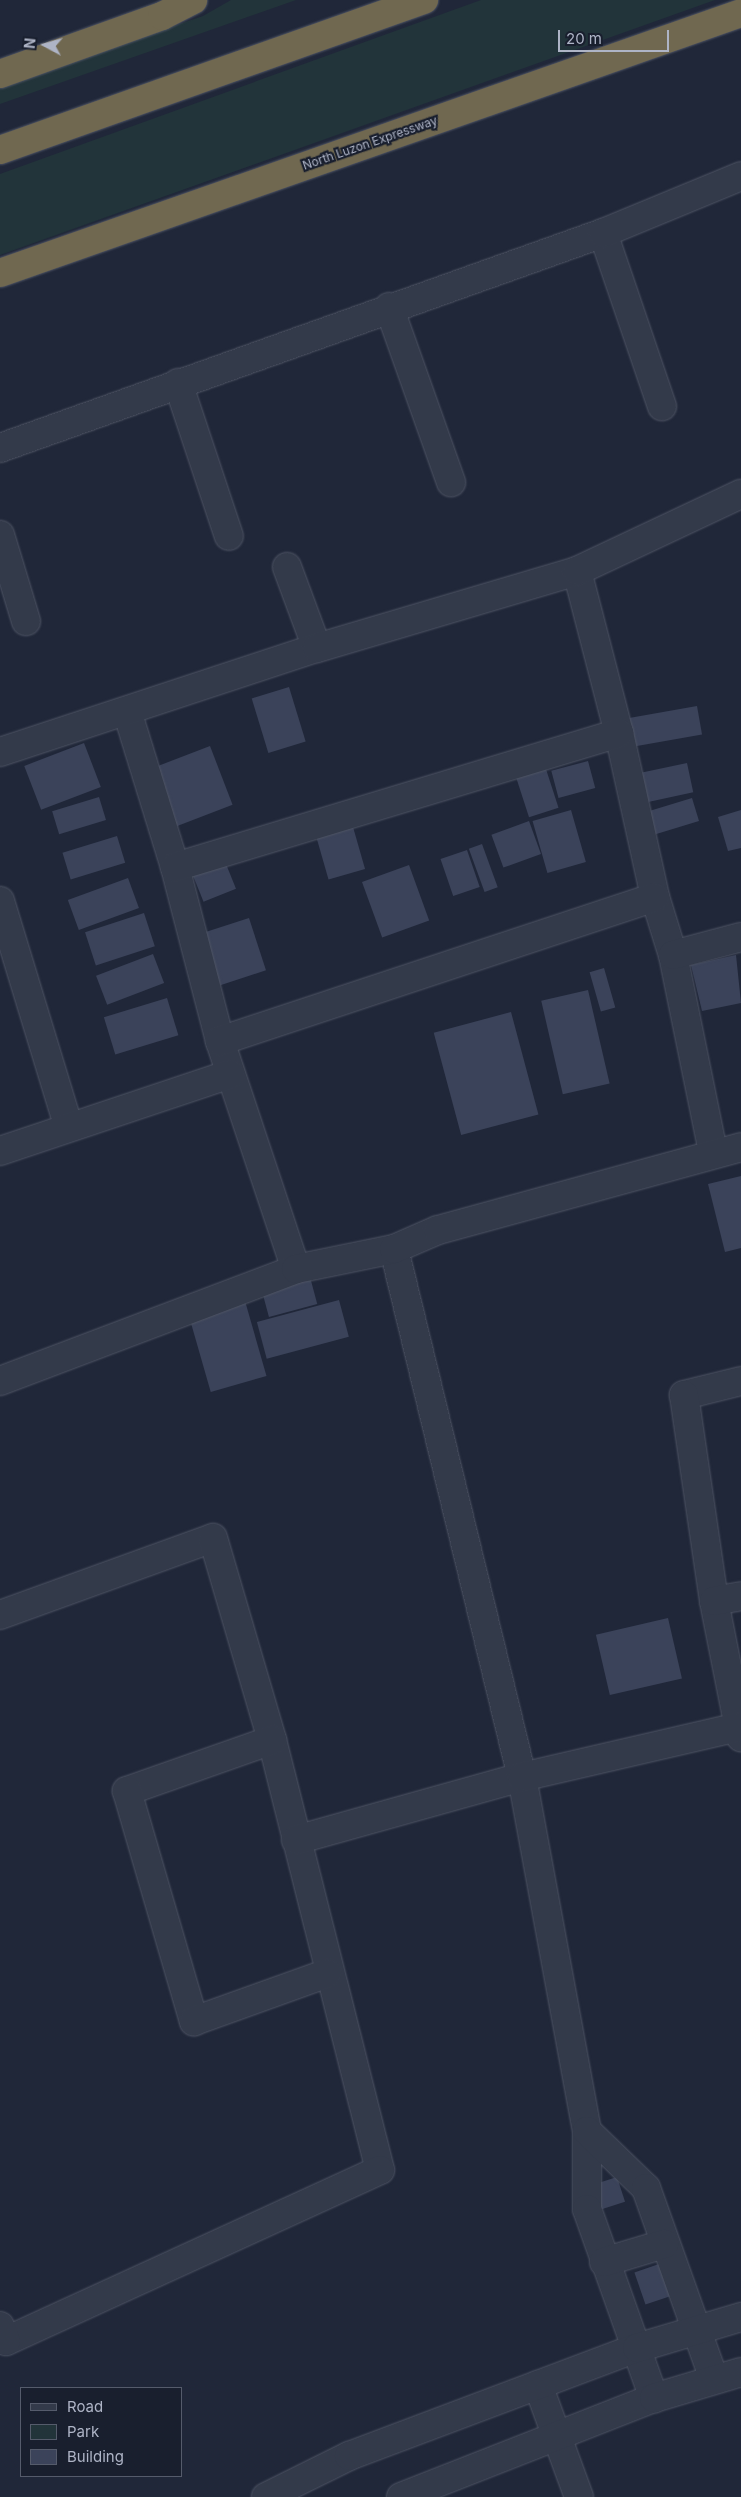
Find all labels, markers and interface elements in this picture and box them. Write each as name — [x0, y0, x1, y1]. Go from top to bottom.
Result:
north arrow — [20, 20, 70, 70]
scale bar — [561, 20, 672, 52]
text: 20 m — [566, 29, 602, 48]
text: N — [21, 37, 39, 50]
street label: North Luzon Expressway — [301, 113, 439, 173]
legend — [20, 2387, 182, 2477]
text: Road — [67, 2397, 103, 2416]
text: Park — [67, 2422, 99, 2441]
text: Building — [67, 2447, 124, 2466]

